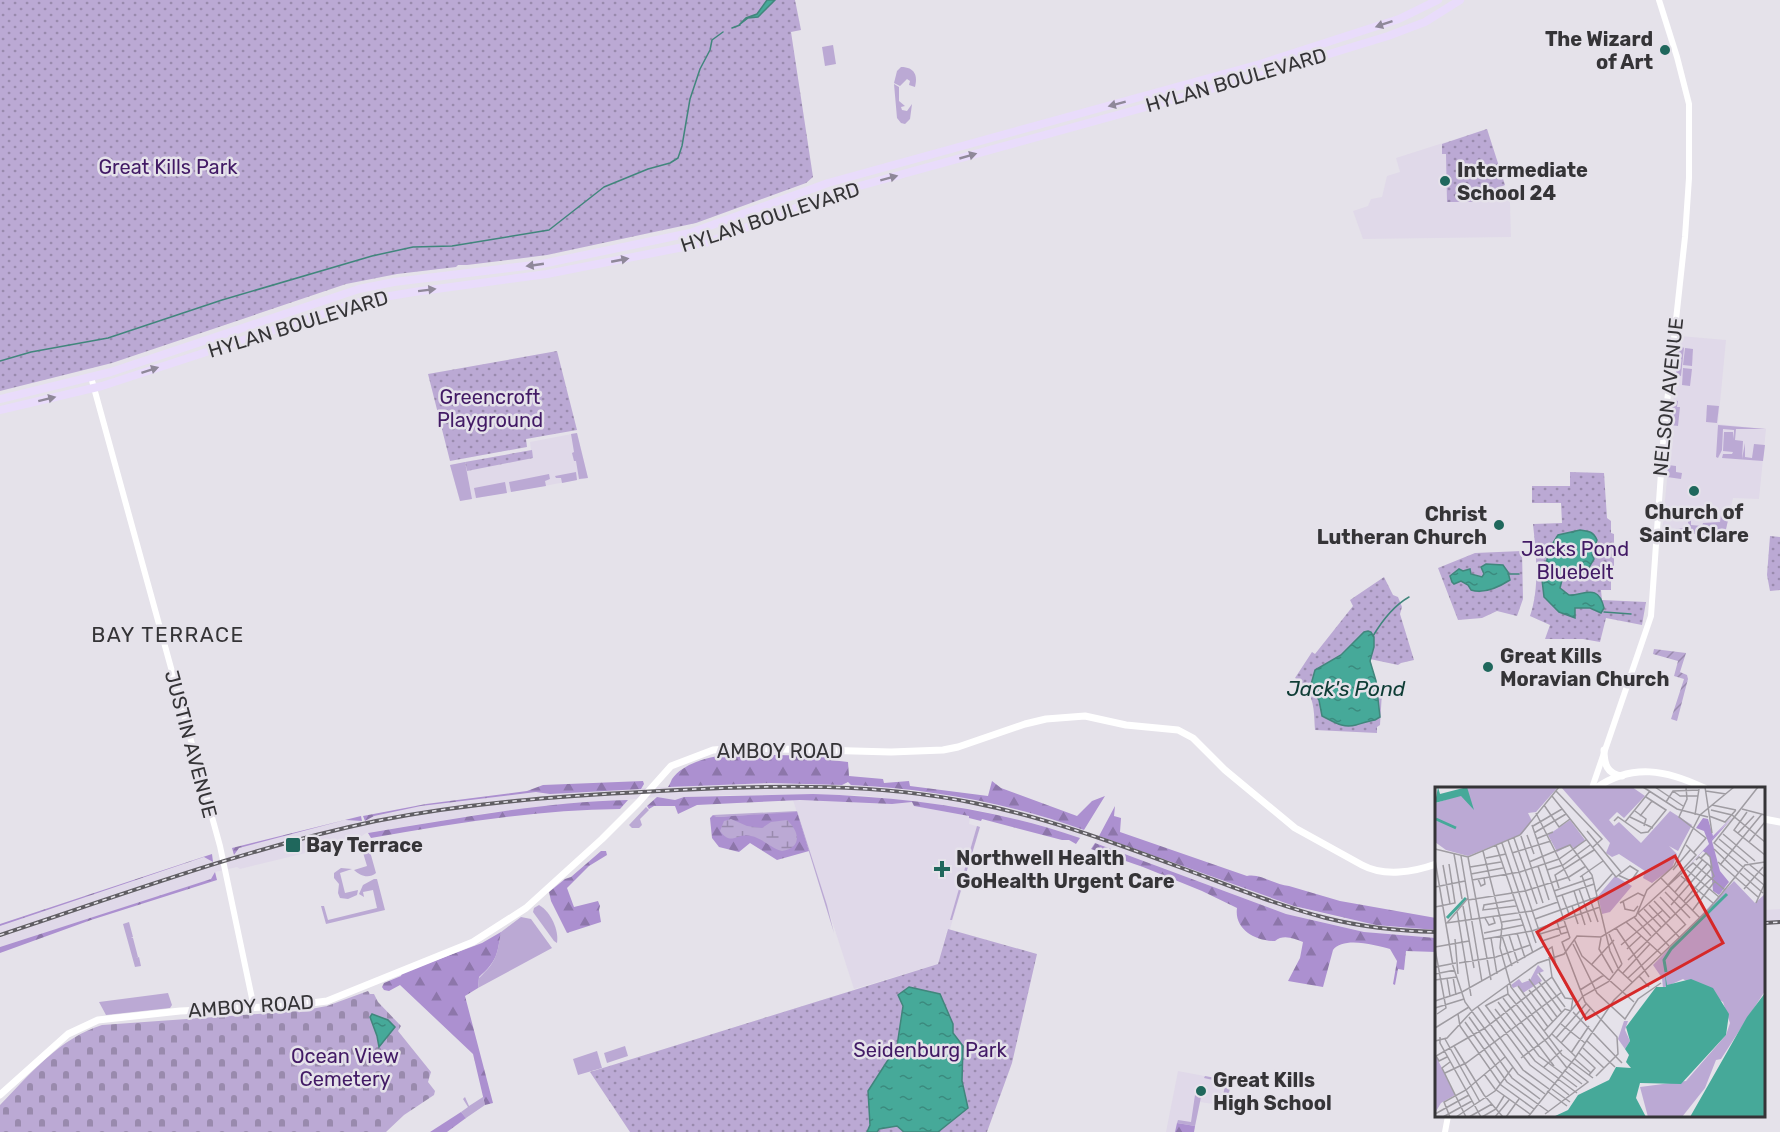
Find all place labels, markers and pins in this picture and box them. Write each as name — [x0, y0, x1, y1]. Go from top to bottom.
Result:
place label: The Wizard of Art — [1545, 27, 1653, 74]
marker: The Wizard of Art — [1658, 43, 1672, 57]
place label: Intermediate School 24 — [1457, 158, 1588, 205]
marker: Intermediate School 24 — [1438, 174, 1452, 188]
marker: Church of Saint Clare — [1687, 484, 1701, 498]
place label: Church of Saint Clare — [1639, 500, 1749, 547]
place label: Christ Lutheran Church — [1317, 502, 1487, 549]
marker: Christ Lutheran Church — [1492, 518, 1506, 532]
place label: Great Kills Moravian Church — [1500, 644, 1669, 691]
marker: Great Kills Moravian Church — [1481, 660, 1495, 674]
place label: Bay Terrace — [306, 833, 423, 857]
marker: Bay Terrace — [284, 836, 302, 854]
place label: Northwell Health GoHealth Urgent Care — [956, 846, 1175, 893]
marker: Northwell Health GoHealth Urgent Care — [933, 860, 951, 878]
place label: Great Kills High School — [1213, 1068, 1332, 1115]
marker: Great Kills High School — [1194, 1084, 1208, 1098]

